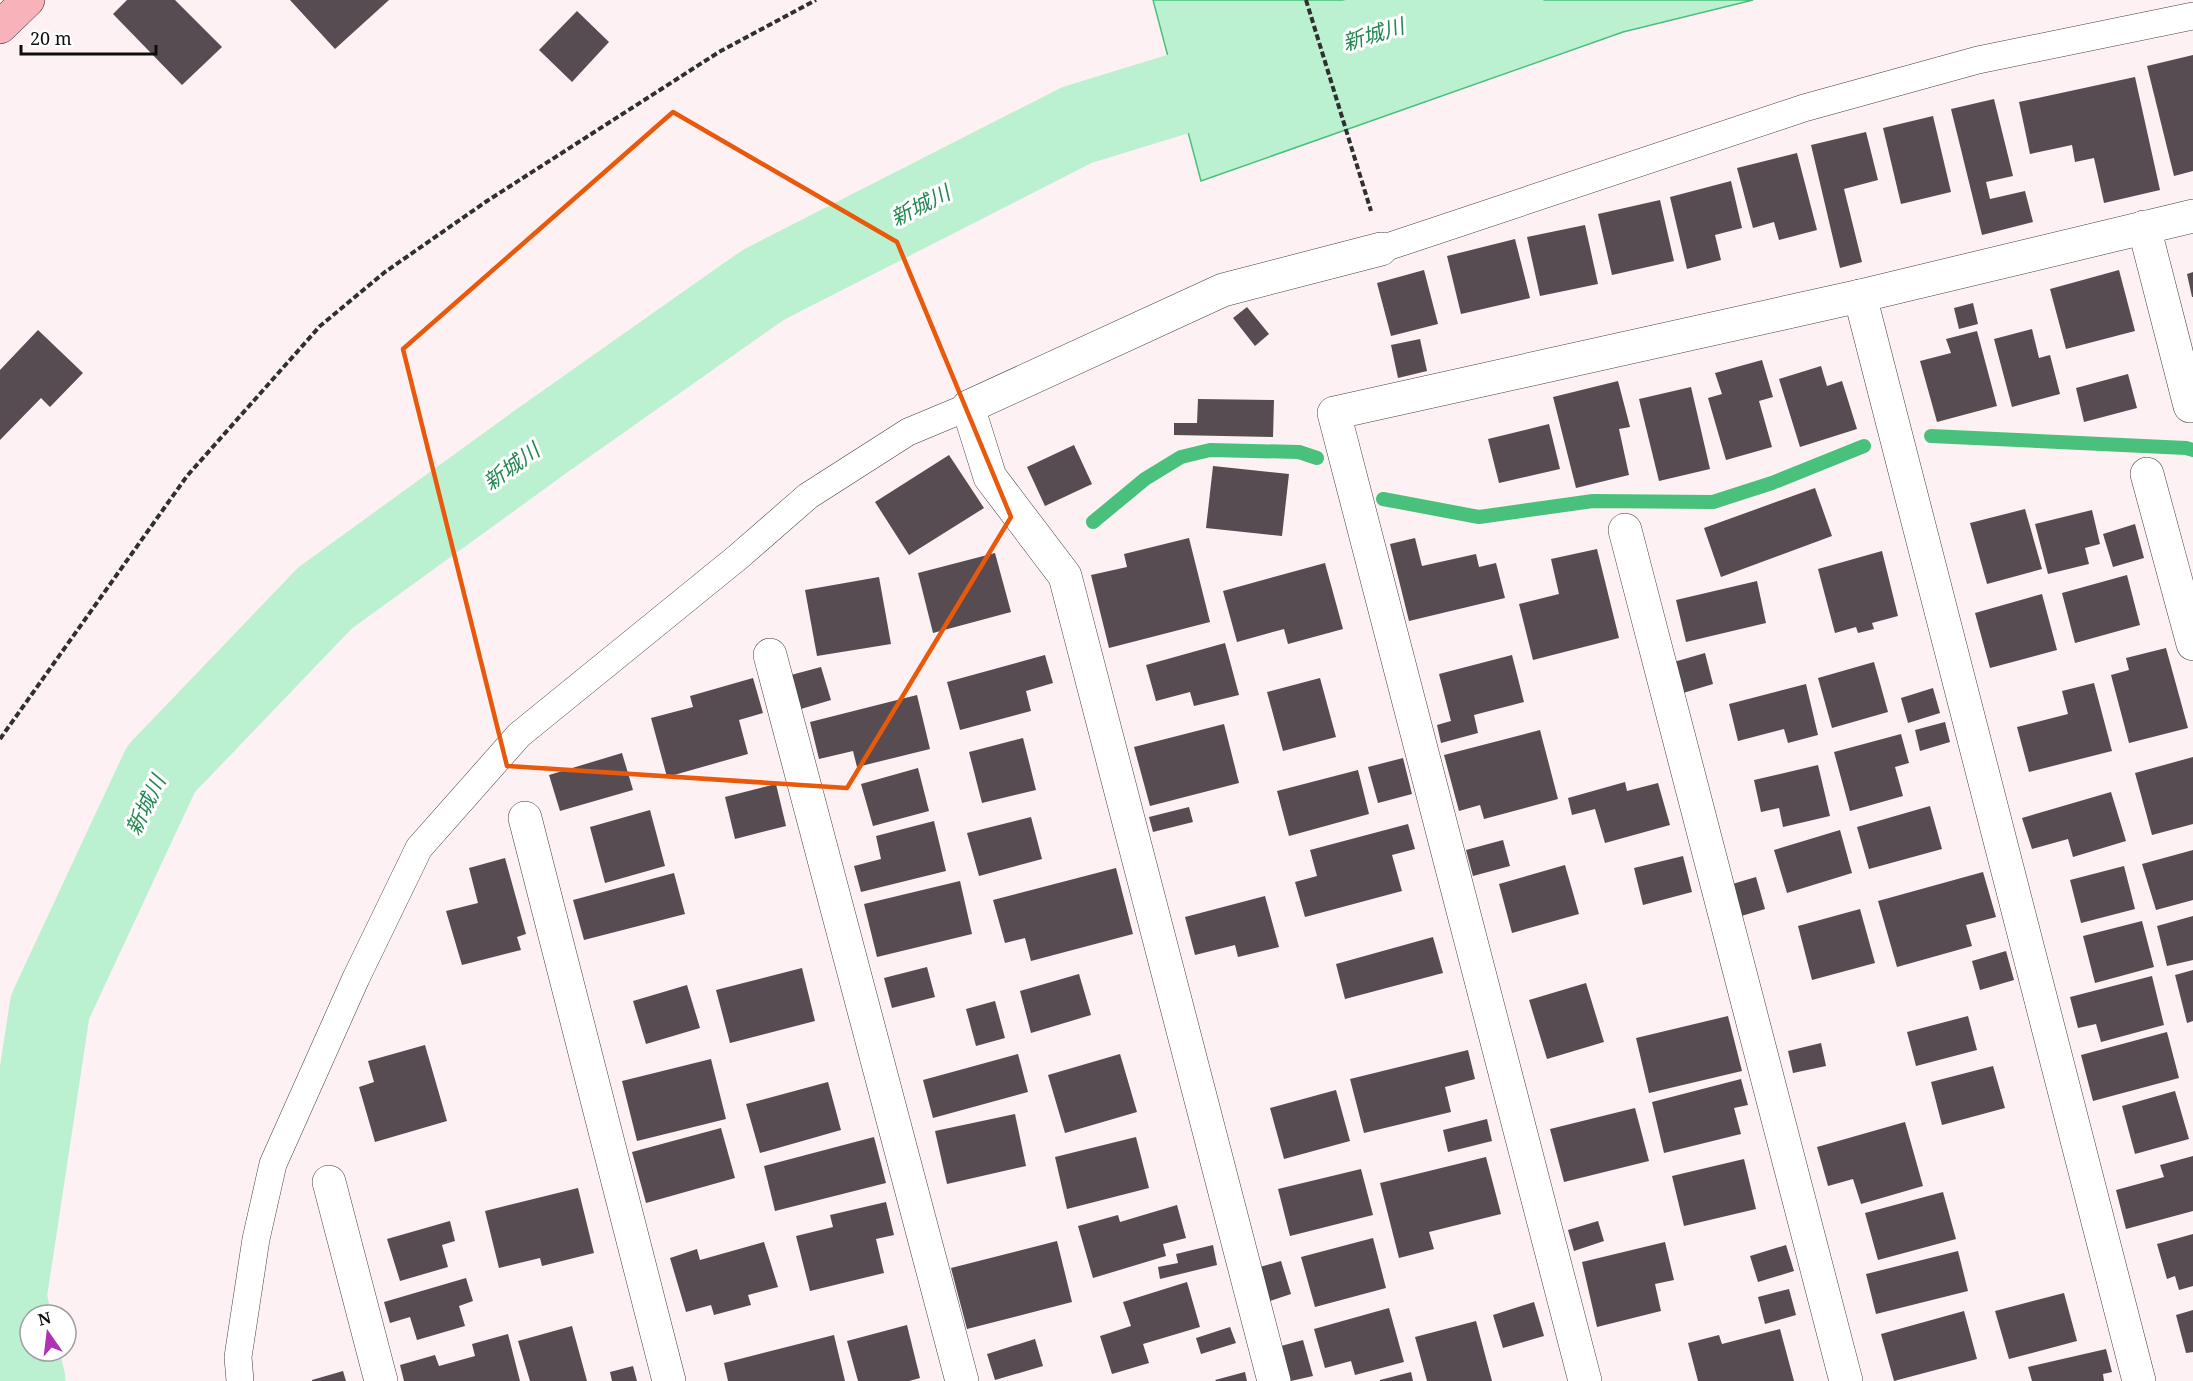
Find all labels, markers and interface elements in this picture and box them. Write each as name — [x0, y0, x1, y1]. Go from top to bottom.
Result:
water label: 新城川 — [1339, 11, 1409, 57]
scale bar — [21, 18, 156, 56]
text: 20 m — [30, 26, 72, 50]
water label: 新城川 — [886, 177, 956, 232]
water label: 新城川 — [477, 435, 546, 496]
water label: 新城川 — [119, 769, 172, 839]
north arrow — [18, 1303, 78, 1363]
text: N — [36, 1306, 54, 1331]

